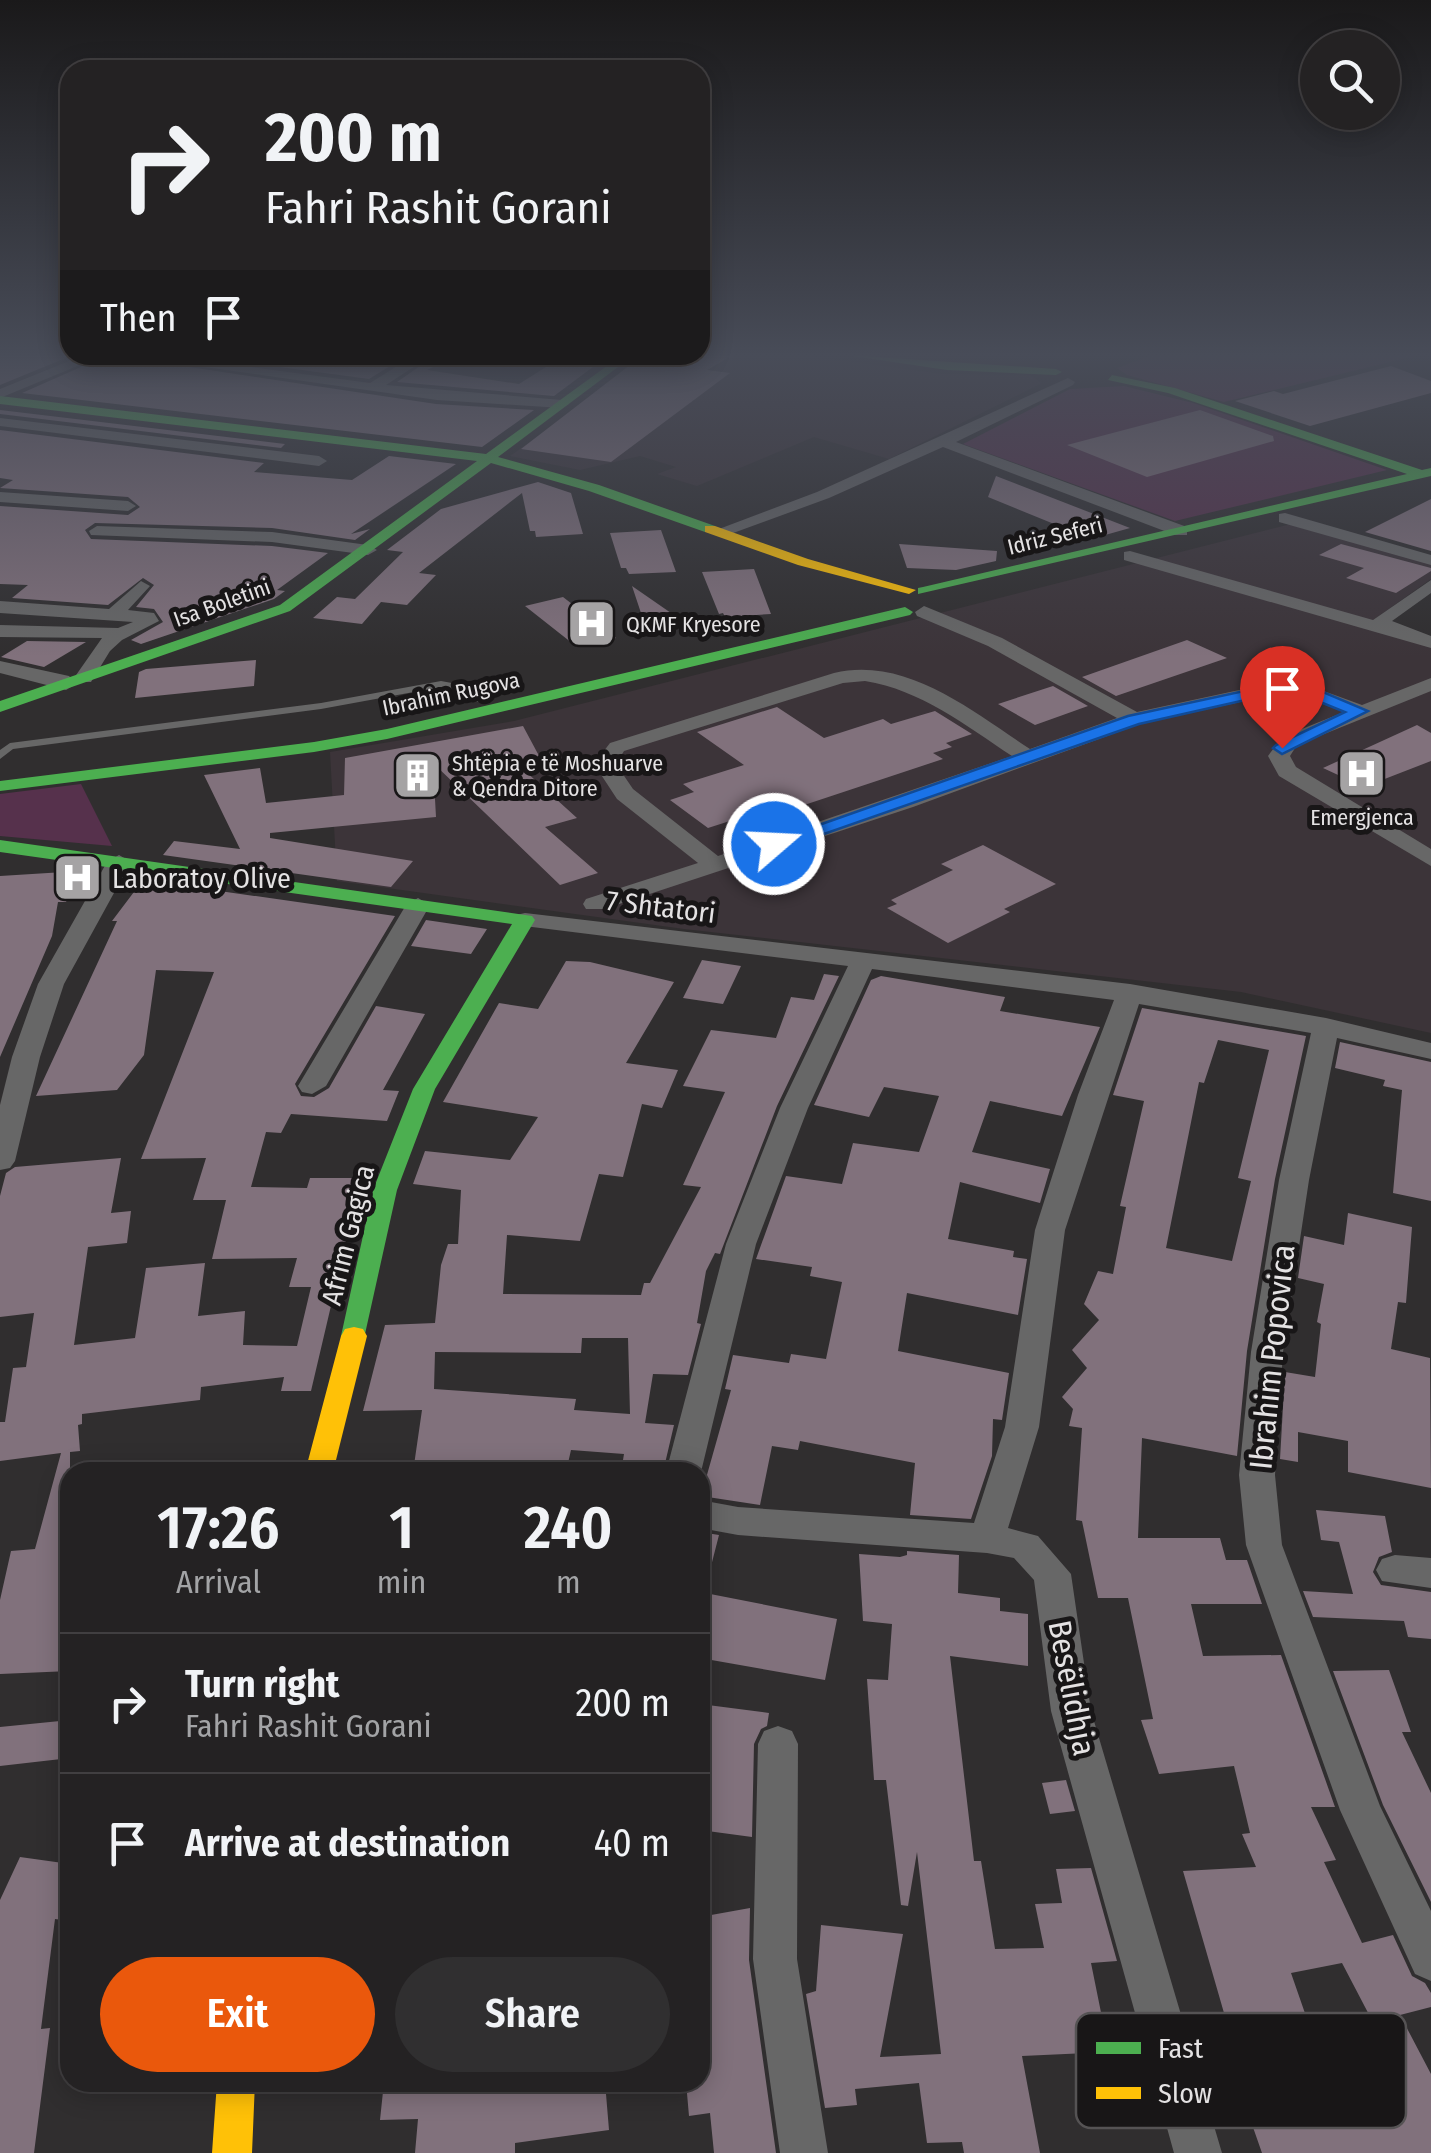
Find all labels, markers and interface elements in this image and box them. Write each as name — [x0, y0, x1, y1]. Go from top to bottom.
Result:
map controls — [1300, 30, 1400, 130]
button: search — [1300, 30, 1400, 130]
text: 200 m — [265, 96, 442, 180]
icon: right — [100, 100, 230, 230]
text: Fahri Rashit Gorani — [265, 181, 612, 235]
icon: arrive — [196, 290, 251, 345]
text: Then — [100, 295, 176, 341]
street label: Idriz Seferi — [1005, 511, 1105, 561]
street label: Isa Boletini — [170, 573, 274, 633]
hospital icon: QKMF Kryesore — [565, 598, 617, 650]
place label: QKMF Kryesore — [626, 611, 761, 638]
pin — [1240, 646, 1325, 749]
icon: arrive — [1255, 661, 1310, 716]
street label: Ibrahim Rugova — [380, 666, 522, 722]
hospital icon: Emergjenca — [1336, 747, 1388, 799]
building icon: Shtëpia e të Moshuarve & Qendra Ditore — [391, 750, 443, 802]
place label: Shtëpia e të Moshuarve & Qendra Ditore — [452, 750, 663, 802]
position arrow — [722, 792, 826, 896]
place label: Emergjenca — [1310, 804, 1414, 831]
hospital icon: Laboratoy Olive — [51, 852, 103, 904]
place label: Laboratoy Olive — [112, 862, 291, 895]
street label: 7 Shtatori — [605, 884, 717, 930]
street label: Afrim Gagica — [315, 1161, 381, 1309]
street label: Ibrahim Popovica — [1241, 1243, 1303, 1471]
text: 17:26 — [157, 1492, 280, 1564]
text: 1 — [389, 1492, 414, 1564]
text: 240 — [524, 1492, 613, 1564]
text: Arrival — [176, 1563, 261, 1601]
text: min — [377, 1563, 426, 1601]
text: m — [556, 1563, 581, 1601]
street label: Besëlidhja — [1040, 1617, 1104, 1759]
text: Turn right — [185, 1661, 339, 1707]
icon: right — [100, 1676, 155, 1731]
text: 200 m — [575, 1680, 670, 1726]
text: Fahri Rashit Gorani — [185, 1707, 432, 1745]
icon: arrive — [100, 1816, 155, 1871]
text: Arrive at destination — [185, 1820, 510, 1866]
text: 40 m — [594, 1820, 670, 1866]
button: Exit — [100, 1957, 375, 2072]
button: Share — [395, 1957, 670, 2072]
legend — [1076, 2013, 1406, 2128]
text: Fast — [1158, 2032, 1204, 2065]
text: Slow — [1158, 2077, 1212, 2110]

